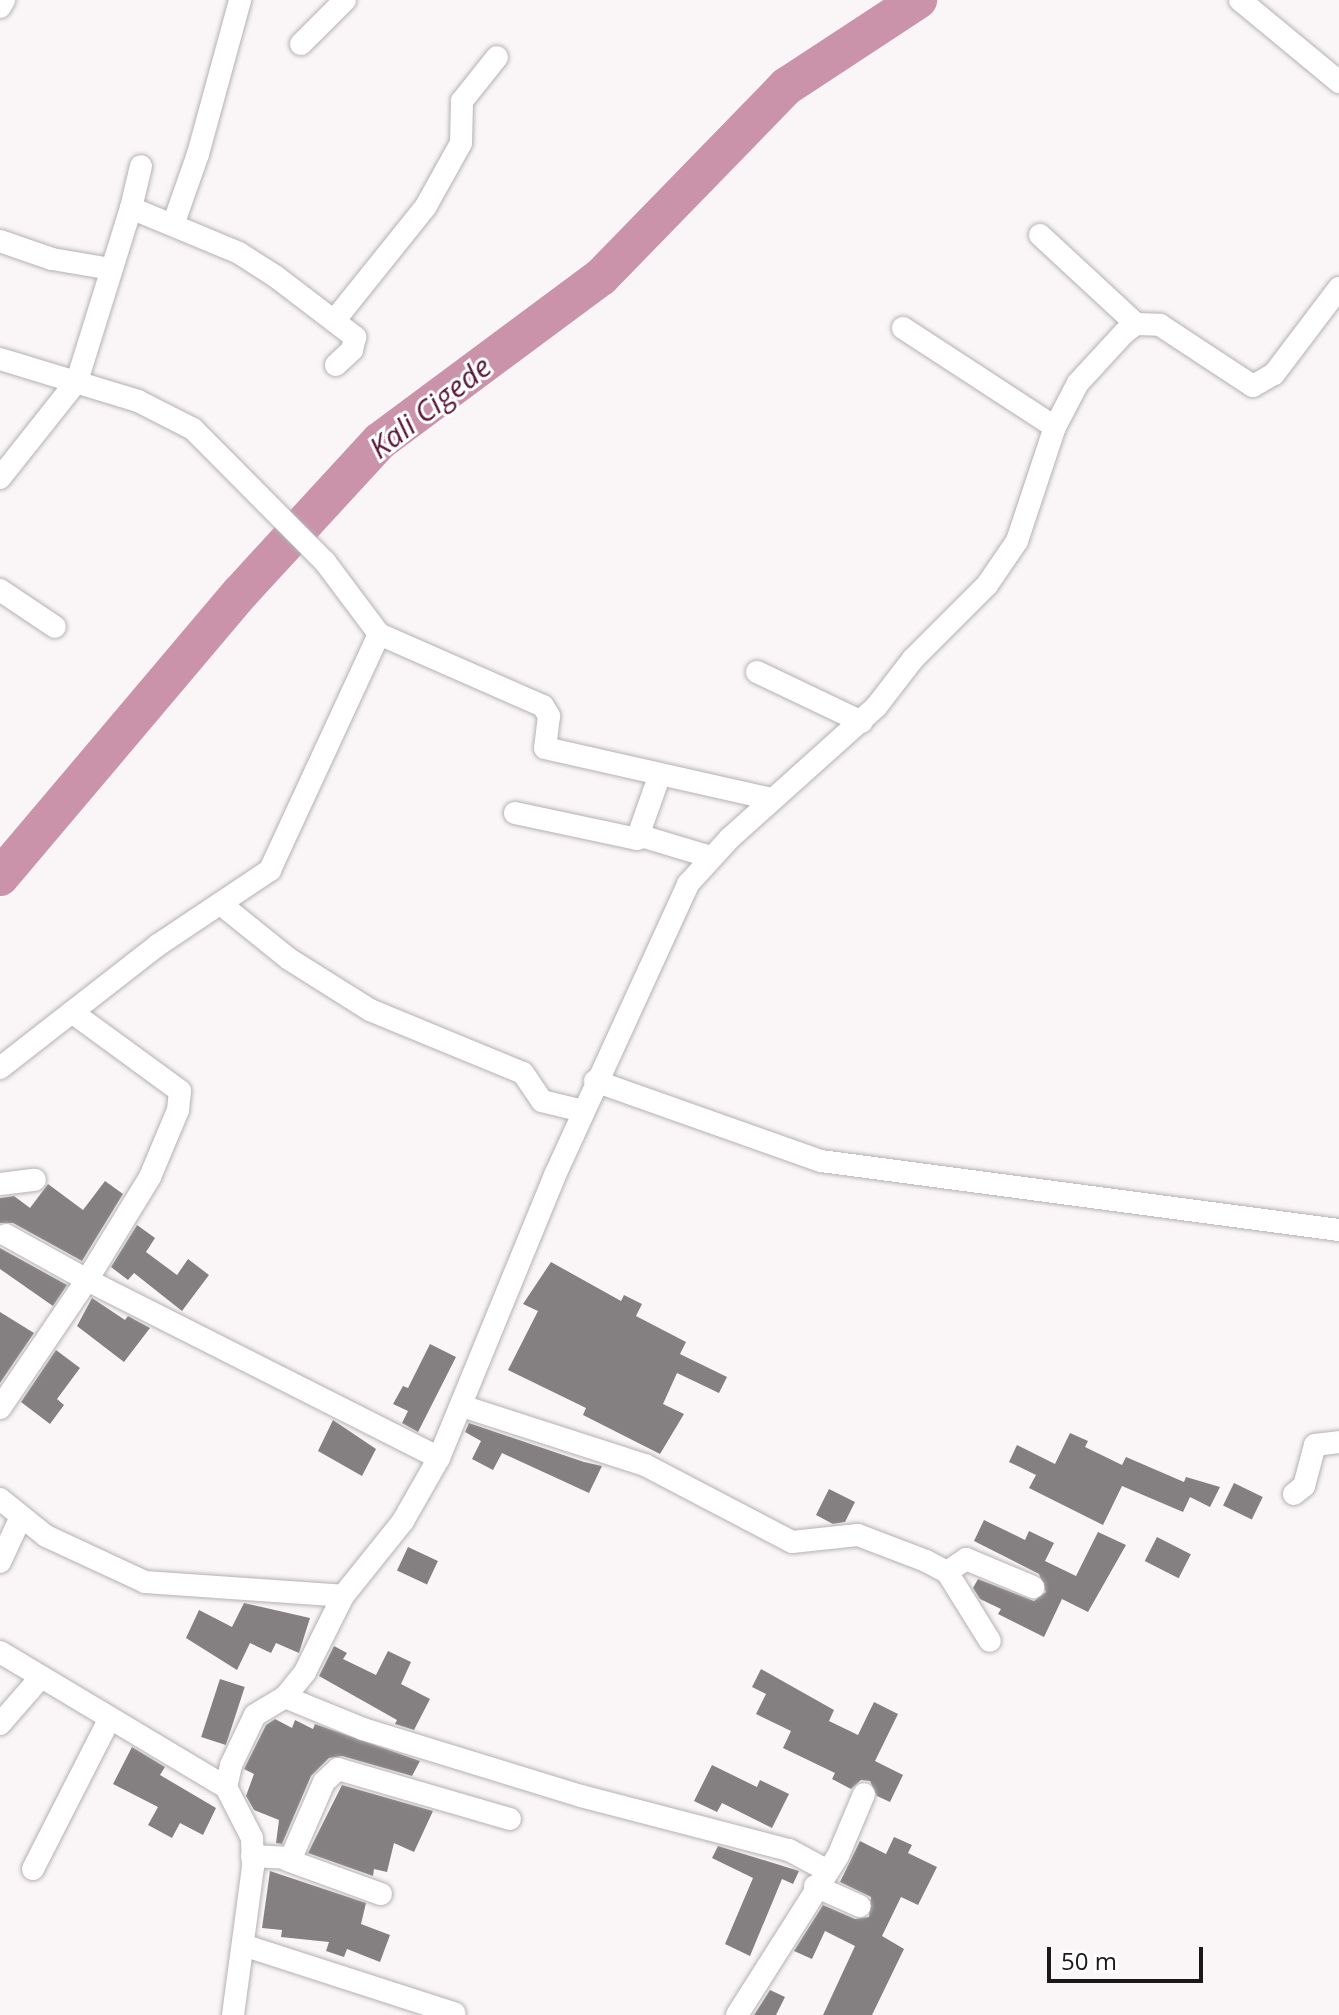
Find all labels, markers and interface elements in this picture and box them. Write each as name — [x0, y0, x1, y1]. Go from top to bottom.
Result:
water label: Kali Cigede — [362, 348, 498, 466]
scale bar — [1051, 1931, 1207, 1981]
text: 50 m — [1061, 1944, 1117, 1977]

